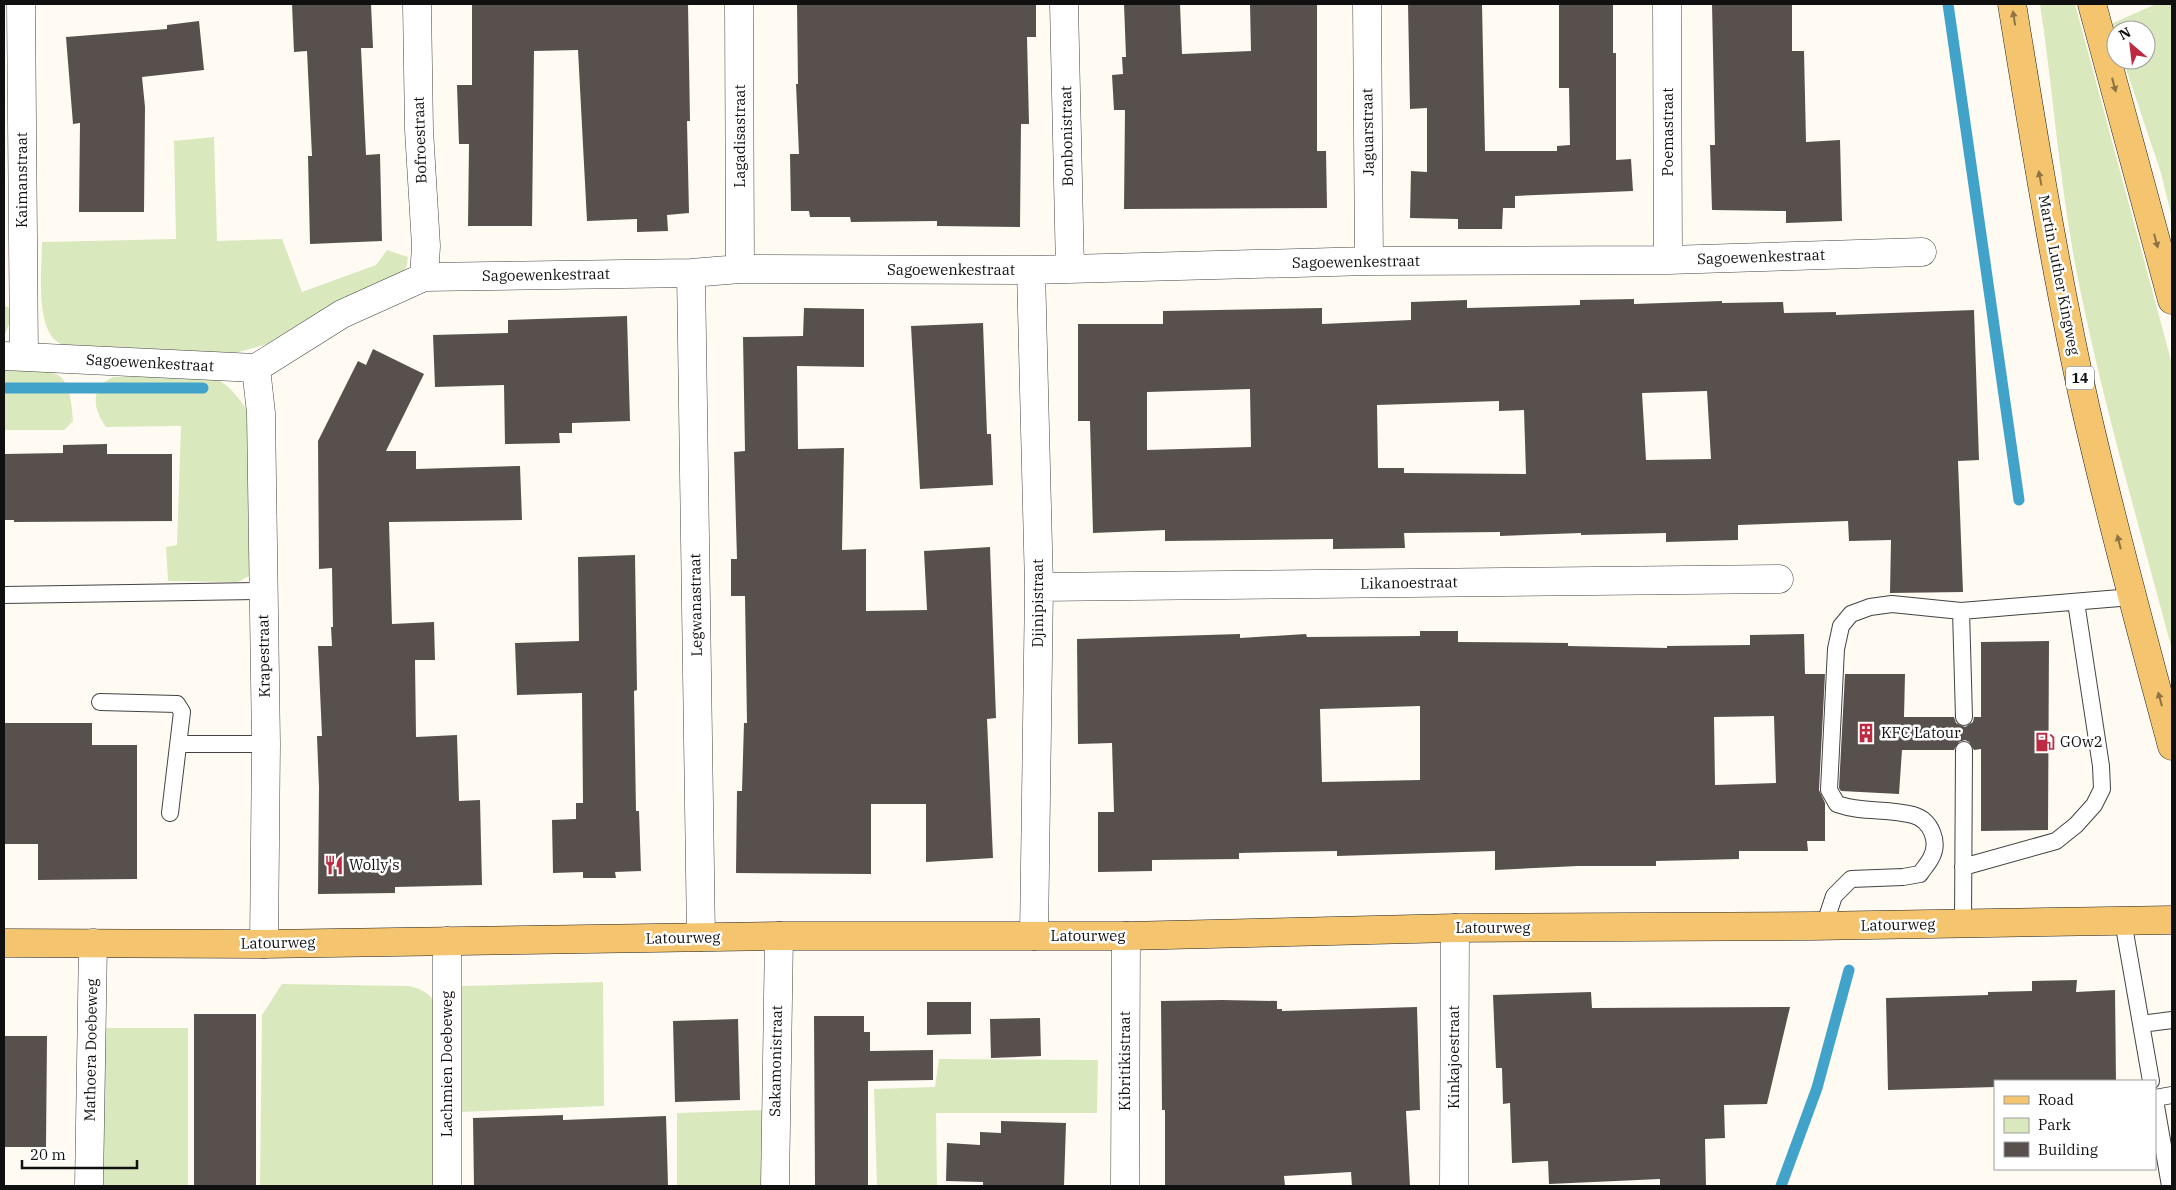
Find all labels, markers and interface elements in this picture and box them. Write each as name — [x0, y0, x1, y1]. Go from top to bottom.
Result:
one-way arrow — [2010, 9, 2018, 25]
north arrow — [2106, 20, 2156, 70]
text: N — [2116, 23, 2134, 44]
one-way arrow — [2110, 77, 2118, 92]
street label: Lagadisastraat — [730, 84, 749, 188]
street label: Bonbonistraat — [1056, 86, 1077, 187]
street label: Jaguarstraat — [1357, 88, 1378, 176]
street label: Poemastraat — [1658, 88, 1677, 176]
street label: Bofroestraat — [408, 96, 431, 184]
street label: Kaimanstraat — [12, 132, 31, 228]
one-way arrow — [2036, 170, 2044, 186]
street label: Martin Luther Kingweg — [2035, 193, 2084, 357]
one-way arrow — [2153, 234, 2161, 249]
street label: Sagoewenkestraat — [1697, 245, 1825, 268]
street label: Sagoewenkestraat — [1292, 251, 1420, 272]
street label: Sagoewenkestraat — [887, 260, 1015, 279]
street label: Sagoewenkestraat — [482, 264, 610, 285]
street label: Sagoewenkestraat — [86, 350, 214, 375]
road number: 14 — [2066, 366, 2094, 389]
one-way arrow — [2115, 535, 2123, 550]
street label: Legwanastraat — [685, 553, 706, 657]
street label: Djinipistraat — [1028, 559, 1047, 647]
street label: Likanoestraat — [1360, 572, 1458, 593]
street label: Krapestraat — [253, 614, 274, 698]
one-way arrow — [2155, 692, 2163, 707]
building icon: KFC Latour — [1855, 722, 1877, 744]
place label: KFC Latour — [1881, 723, 1961, 742]
fuel station icon: GOw2 — [2034, 731, 2056, 753]
place label: GOw2 — [2060, 732, 2103, 751]
restaurant icon: Wolly's — [323, 854, 345, 876]
place label: Wolly's — [349, 855, 400, 874]
street label: Latourweg — [1860, 914, 1936, 935]
street label: Latourweg — [1456, 918, 1530, 937]
street label: Latourweg — [1051, 926, 1125, 945]
street label: Latourweg — [645, 927, 721, 948]
street label: Latourweg — [240, 932, 316, 953]
street label: Mathoera Doebeweg — [80, 978, 101, 1122]
street label: Lachmien Doebeweg — [437, 991, 456, 1137]
street label: Sakamonistraat — [765, 1005, 786, 1117]
street label: Kinkajoestraat — [1444, 1005, 1463, 1109]
street label: Kibritikistraat — [1115, 1011, 1134, 1111]
legend — [1994, 1080, 2156, 1170]
text: Road — [2038, 1090, 2074, 1109]
text: Park — [2038, 1115, 2071, 1134]
scale bar — [22, 1138, 138, 1170]
text: Building — [2038, 1140, 2098, 1159]
text: 20 m — [30, 1145, 66, 1164]

